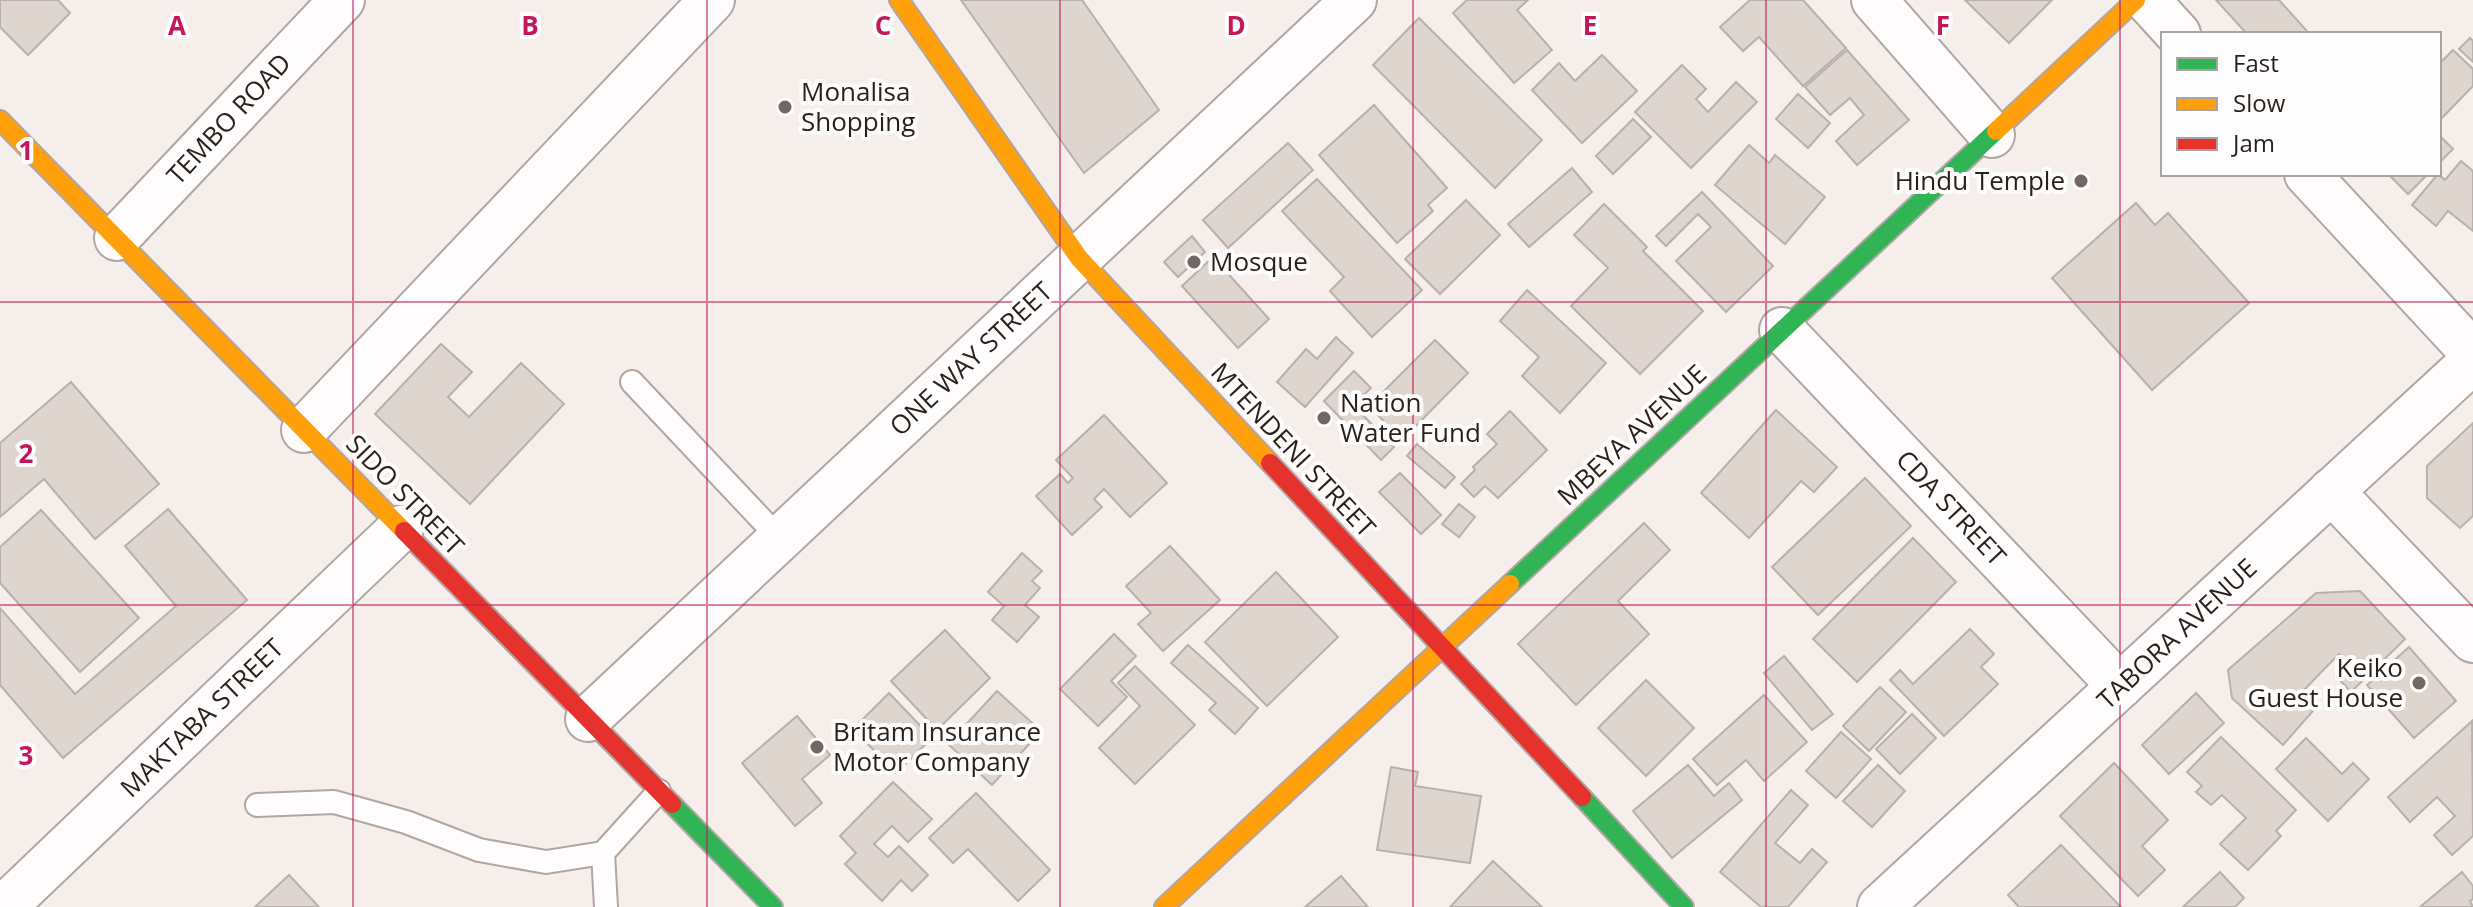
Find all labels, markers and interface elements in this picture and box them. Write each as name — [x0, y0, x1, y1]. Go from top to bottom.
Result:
text: A — [168, 7, 186, 43]
text: B — [521, 7, 539, 43]
text: C — [875, 7, 891, 43]
text: D — [1226, 7, 1246, 43]
text: E — [1583, 7, 1597, 43]
text: F — [1936, 7, 1950, 43]
legend — [2161, 32, 2441, 176]
street label: TEMBO ROAD — [158, 45, 299, 192]
text: Fast — [2233, 46, 2279, 79]
place label: Monalisa Shopping — [801, 73, 915, 139]
text: Slow — [2233, 86, 2286, 119]
marker: Monalisa Shopping — [776, 98, 794, 116]
text: Jam — [2231, 126, 2275, 159]
text: 1 — [19, 132, 33, 168]
place label: Hindu Temple — [1895, 162, 2065, 198]
marker: Hindu Temple — [2072, 172, 2090, 190]
place label: Mosque — [1210, 243, 1308, 279]
marker: Mosque — [1185, 253, 1203, 271]
street label: ONE WAY STREET — [881, 273, 1060, 443]
street label: MTENDENI STREET — [1203, 354, 1385, 545]
street label: MBEYA AVENUE — [1549, 356, 1714, 513]
place label: Nation Water Fund — [1340, 384, 1481, 450]
marker: Nation Water Fund — [1315, 409, 1333, 427]
street label: SIDO STREET — [339, 426, 473, 563]
text: 2 — [19, 435, 34, 471]
street label: CDA STREET — [1889, 442, 2015, 574]
street label: TABORA AVENUE — [2089, 550, 2264, 717]
street label: MAKTABA STREET — [112, 629, 291, 805]
place label: Keiko Guest House — [2247, 649, 2403, 715]
marker: Keiko Guest House — [2410, 674, 2428, 692]
place label: Britam Insurance Motor Company — [833, 713, 1041, 779]
text: 3 — [19, 737, 33, 773]
marker: Britam Insurance Motor Company — [808, 738, 826, 756]

